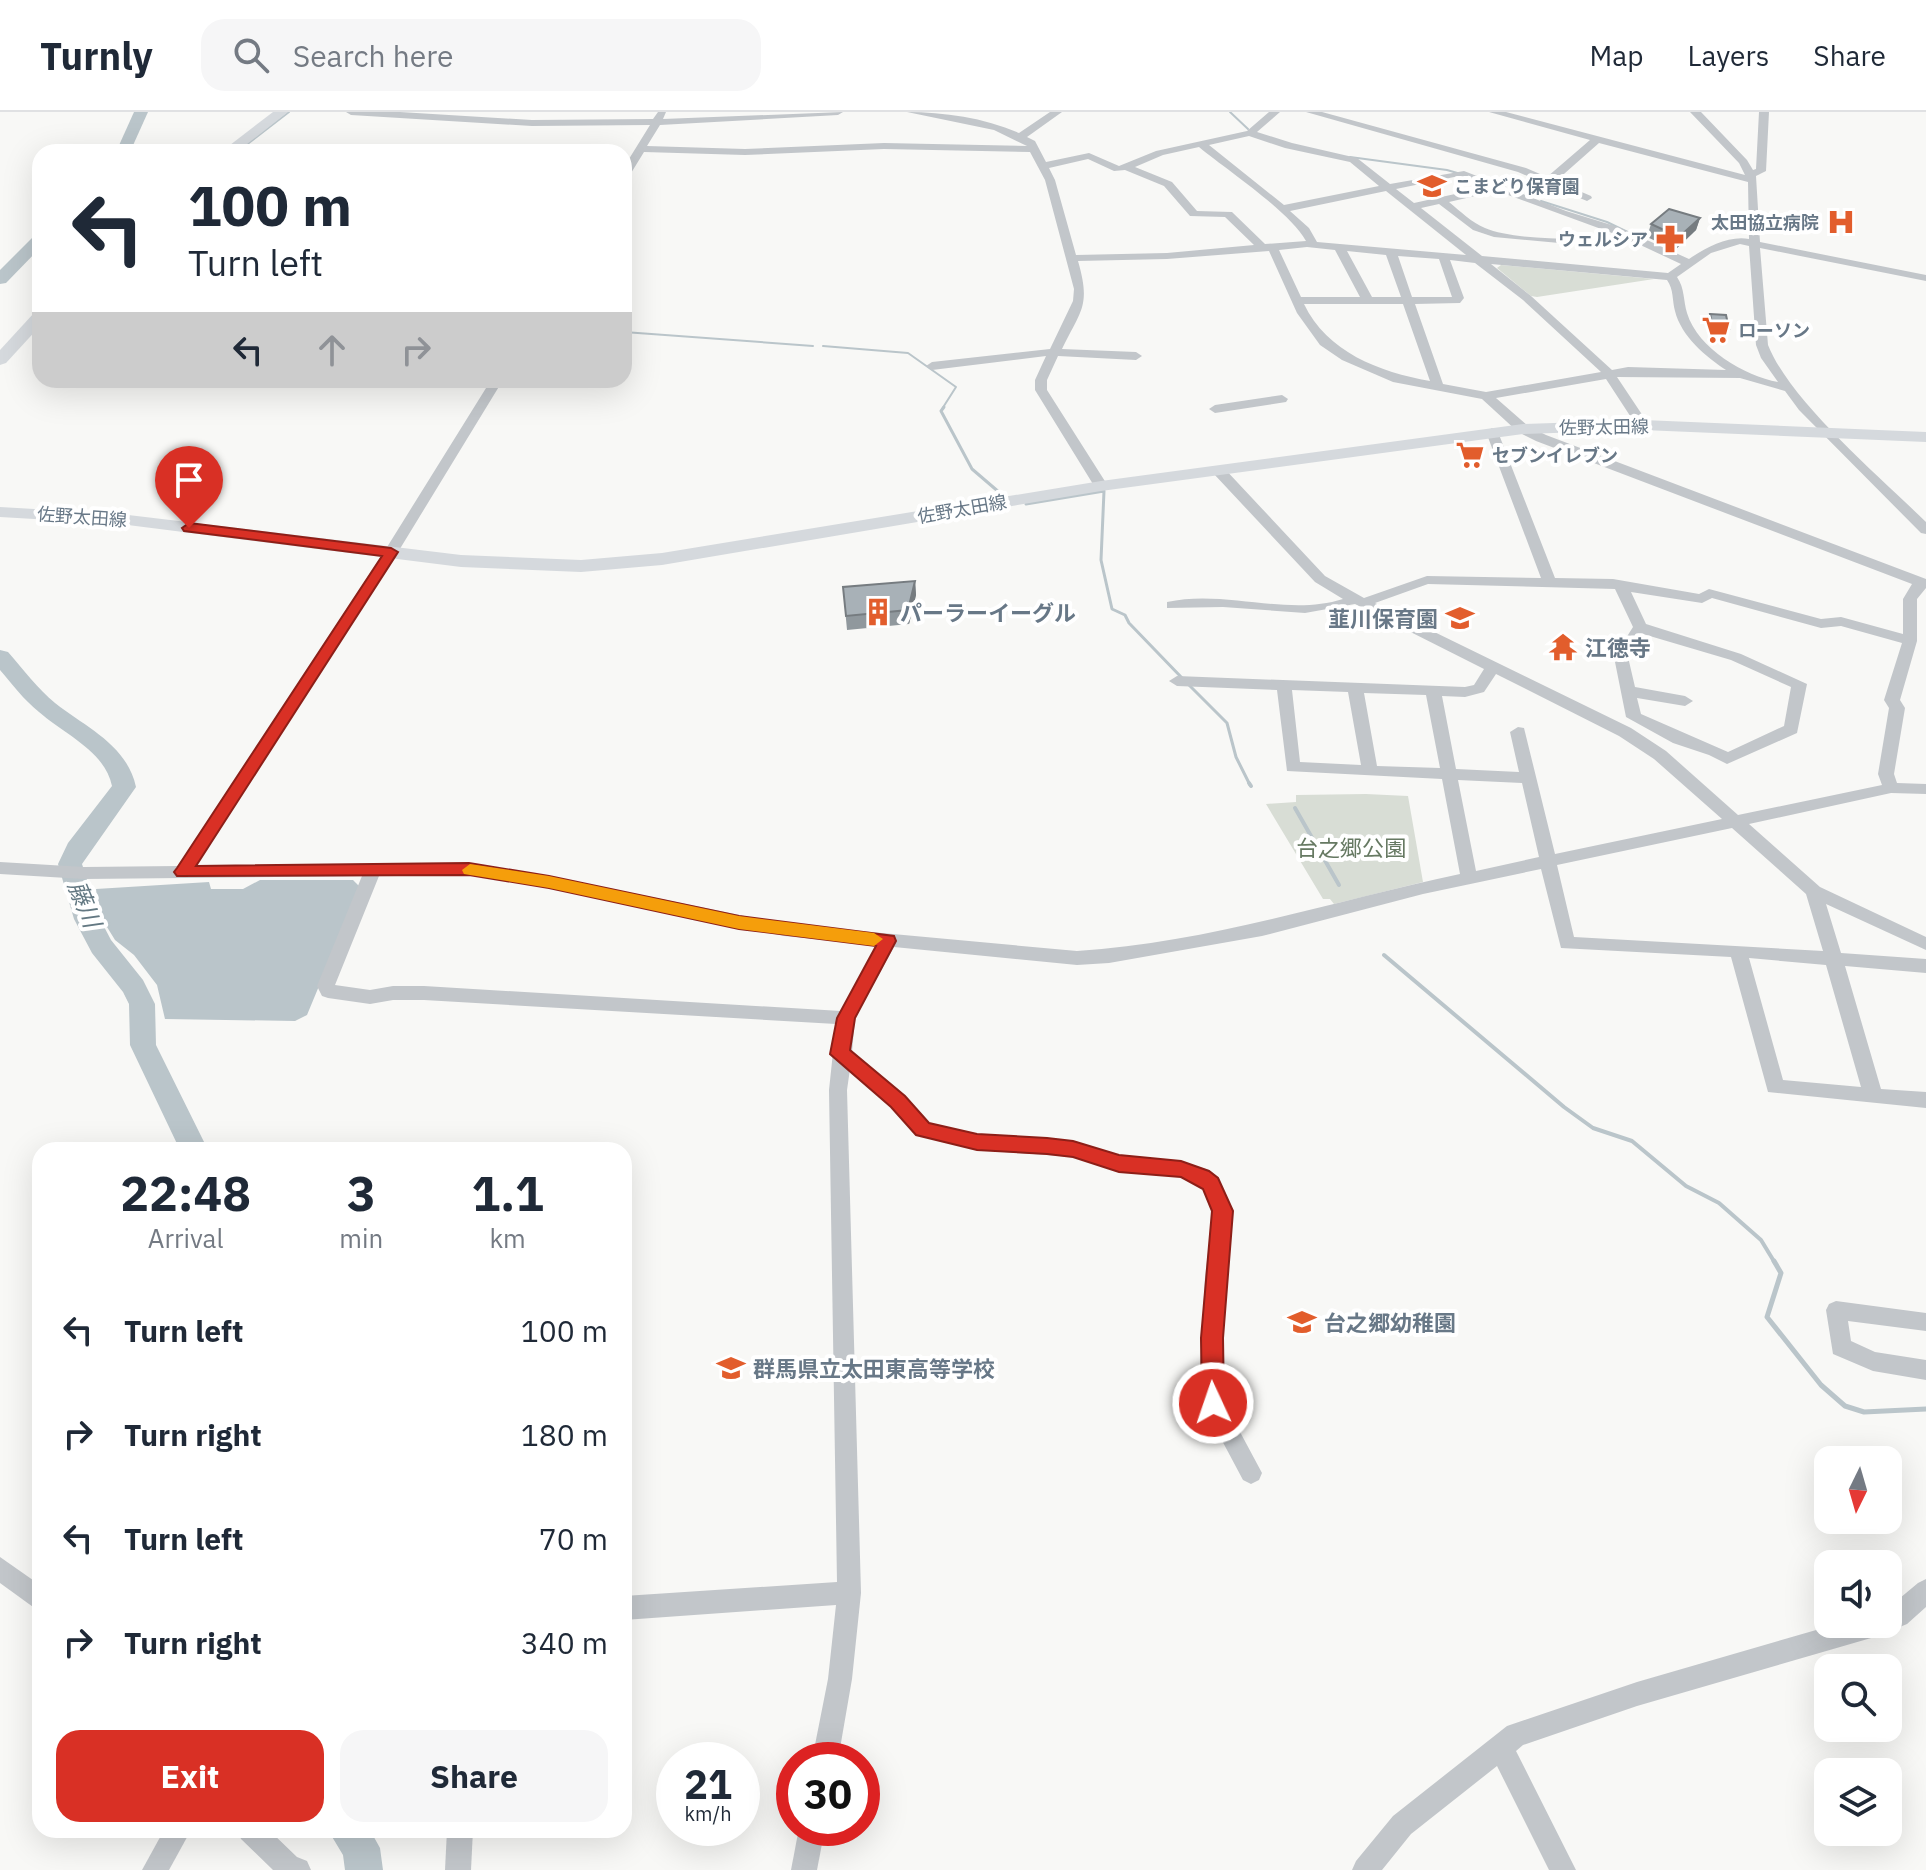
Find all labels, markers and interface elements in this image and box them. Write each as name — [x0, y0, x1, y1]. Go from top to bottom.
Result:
search box — [201, 19, 761, 91]
text: Turnly — [40, 31, 153, 80]
icon: search — [229, 33, 273, 77]
text: Search here — [293, 36, 454, 75]
text: Map — [1589, 37, 1643, 74]
text: Layers — [1687, 37, 1769, 74]
text: Share — [1813, 37, 1886, 74]
text: 100 m — [188, 169, 352, 241]
school or university icon: こまどり保育園 — [1417, 171, 1447, 201]
place label: こまどり保育園 — [1454, 175, 1580, 198]
icon: left — [56, 176, 160, 280]
hospital icon: 太田協立病院 — [1826, 207, 1856, 237]
place label: 太田協立病院 — [1711, 211, 1819, 234]
pharmacy icon: ウェルシア — [1655, 224, 1685, 254]
place label: ウェルシア — [1558, 228, 1648, 251]
text: Turn left — [188, 239, 323, 286]
supermarket icon: ローソン — [1701, 315, 1731, 345]
place label: ローソン — [1738, 319, 1810, 342]
icon: left — [226, 328, 270, 372]
icon: ahead — [310, 328, 354, 372]
icon: right — [394, 328, 438, 372]
street label: 佐野太田線 — [1559, 415, 1649, 439]
supermarket icon: セブンイレブン — [1455, 440, 1485, 470]
place label: セブンイレブン — [1492, 444, 1618, 467]
pin — [155, 446, 223, 528]
icon: arrive — [167, 458, 211, 502]
street label: 佐野太田線 — [916, 490, 1008, 528]
street label: 佐野太田線 — [36, 502, 128, 532]
building icon: パーラーイーグル — [863, 597, 893, 627]
place label: パーラーイーグル — [900, 598, 1076, 627]
school or university icon: 韮川保育園 — [1445, 603, 1475, 633]
place label: 韮川保育園 — [1328, 604, 1438, 633]
temple icon: 江徳寺 — [1548, 632, 1578, 662]
place label: 江徳寺 — [1585, 633, 1651, 662]
park label: 台之郷公園 — [1296, 833, 1406, 862]
water label: 藤川 — [61, 876, 110, 935]
text: 22:48 — [120, 1162, 251, 1224]
text: 3 — [347, 1162, 376, 1224]
text: 1.1 — [471, 1162, 544, 1224]
text: Arrival — [148, 1221, 224, 1255]
text: min — [339, 1221, 383, 1255]
text: km — [489, 1221, 526, 1255]
school or university icon: 台之郷幼稚園 — [1287, 1307, 1317, 1337]
icon: left — [56, 1308, 100, 1352]
place label: 台之郷幼稚園 — [1324, 1308, 1456, 1337]
text: Turn left — [124, 1311, 243, 1350]
text: 100 m — [521, 1311, 608, 1350]
school or university icon: 群馬県立太田東高等学校 — [716, 1353, 746, 1383]
place label: 群馬県立太田東高等学校 — [753, 1354, 995, 1383]
position arrow — [1171, 1361, 1255, 1445]
icon: right — [56, 1412, 100, 1456]
text: Turn right — [124, 1415, 262, 1454]
text: 180 m — [521, 1415, 608, 1454]
north arrow — [1814, 1446, 1902, 1534]
map controls — [1814, 1446, 1902, 1846]
icon: left — [56, 1516, 100, 1560]
text: Turn left — [124, 1519, 243, 1558]
text: 70 m — [539, 1519, 608, 1558]
button: sound — [1814, 1550, 1902, 1638]
icon: right — [56, 1620, 100, 1664]
text: Turn right — [124, 1623, 262, 1662]
text: 340 m — [521, 1623, 608, 1662]
button: search — [1814, 1654, 1902, 1742]
button: Exit — [56, 1730, 324, 1822]
button: Share — [340, 1730, 608, 1822]
speed limit sign: 30 — [776, 1742, 880, 1846]
text: 21 — [684, 1758, 732, 1810]
button: layers — [1814, 1758, 1902, 1846]
text: km/h — [684, 1800, 732, 1827]

